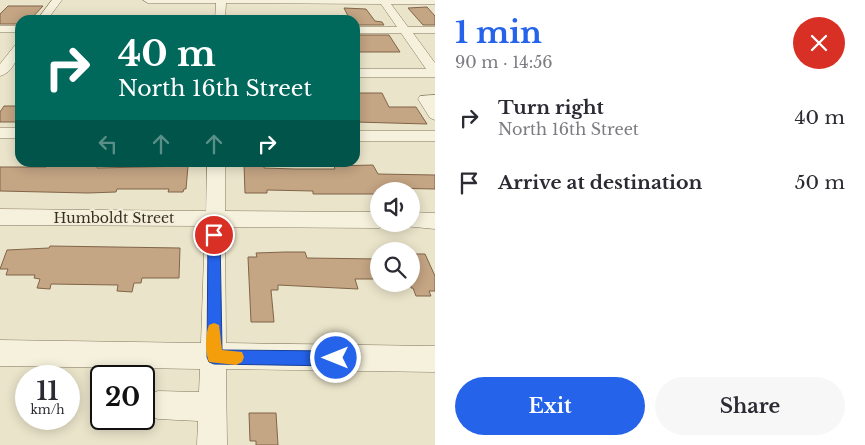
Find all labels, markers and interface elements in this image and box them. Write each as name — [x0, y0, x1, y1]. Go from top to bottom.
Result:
text: 1 min — [455, 14, 542, 51]
button: close — [793, 17, 845, 69]
text: 40 m — [118, 32, 216, 75]
icon: right — [35, 35, 100, 100]
text: 90 m · 14:56 — [455, 52, 553, 72]
text: North 16th Street — [118, 75, 312, 102]
text: Turn right — [498, 96, 604, 119]
icon: right — [455, 104, 483, 132]
text: 40 m — [794, 106, 845, 129]
text: North 16th Street — [498, 119, 639, 139]
icon: left — [94, 130, 122, 158]
icon: ahead — [147, 130, 175, 158]
icon: ahead — [200, 130, 228, 158]
icon: right — [253, 130, 281, 158]
icon: arrive — [455, 169, 483, 197]
text: Arrive at destination — [498, 171, 702, 194]
text: 50 m — [795, 171, 845, 194]
map controls — [370, 182, 420, 292]
button: sound — [370, 182, 420, 232]
street label: Humboldt Street — [54, 209, 175, 227]
pin — [193, 214, 235, 256]
icon: arrive — [200, 221, 228, 249]
button: search — [370, 242, 420, 292]
position arrow — [309, 331, 361, 383]
speed limit sign: 20 — [90, 365, 155, 430]
text: 11 — [37, 376, 58, 407]
button: Exit — [455, 377, 645, 435]
button: Share — [655, 377, 845, 435]
text: km/h — [30, 402, 65, 417]

